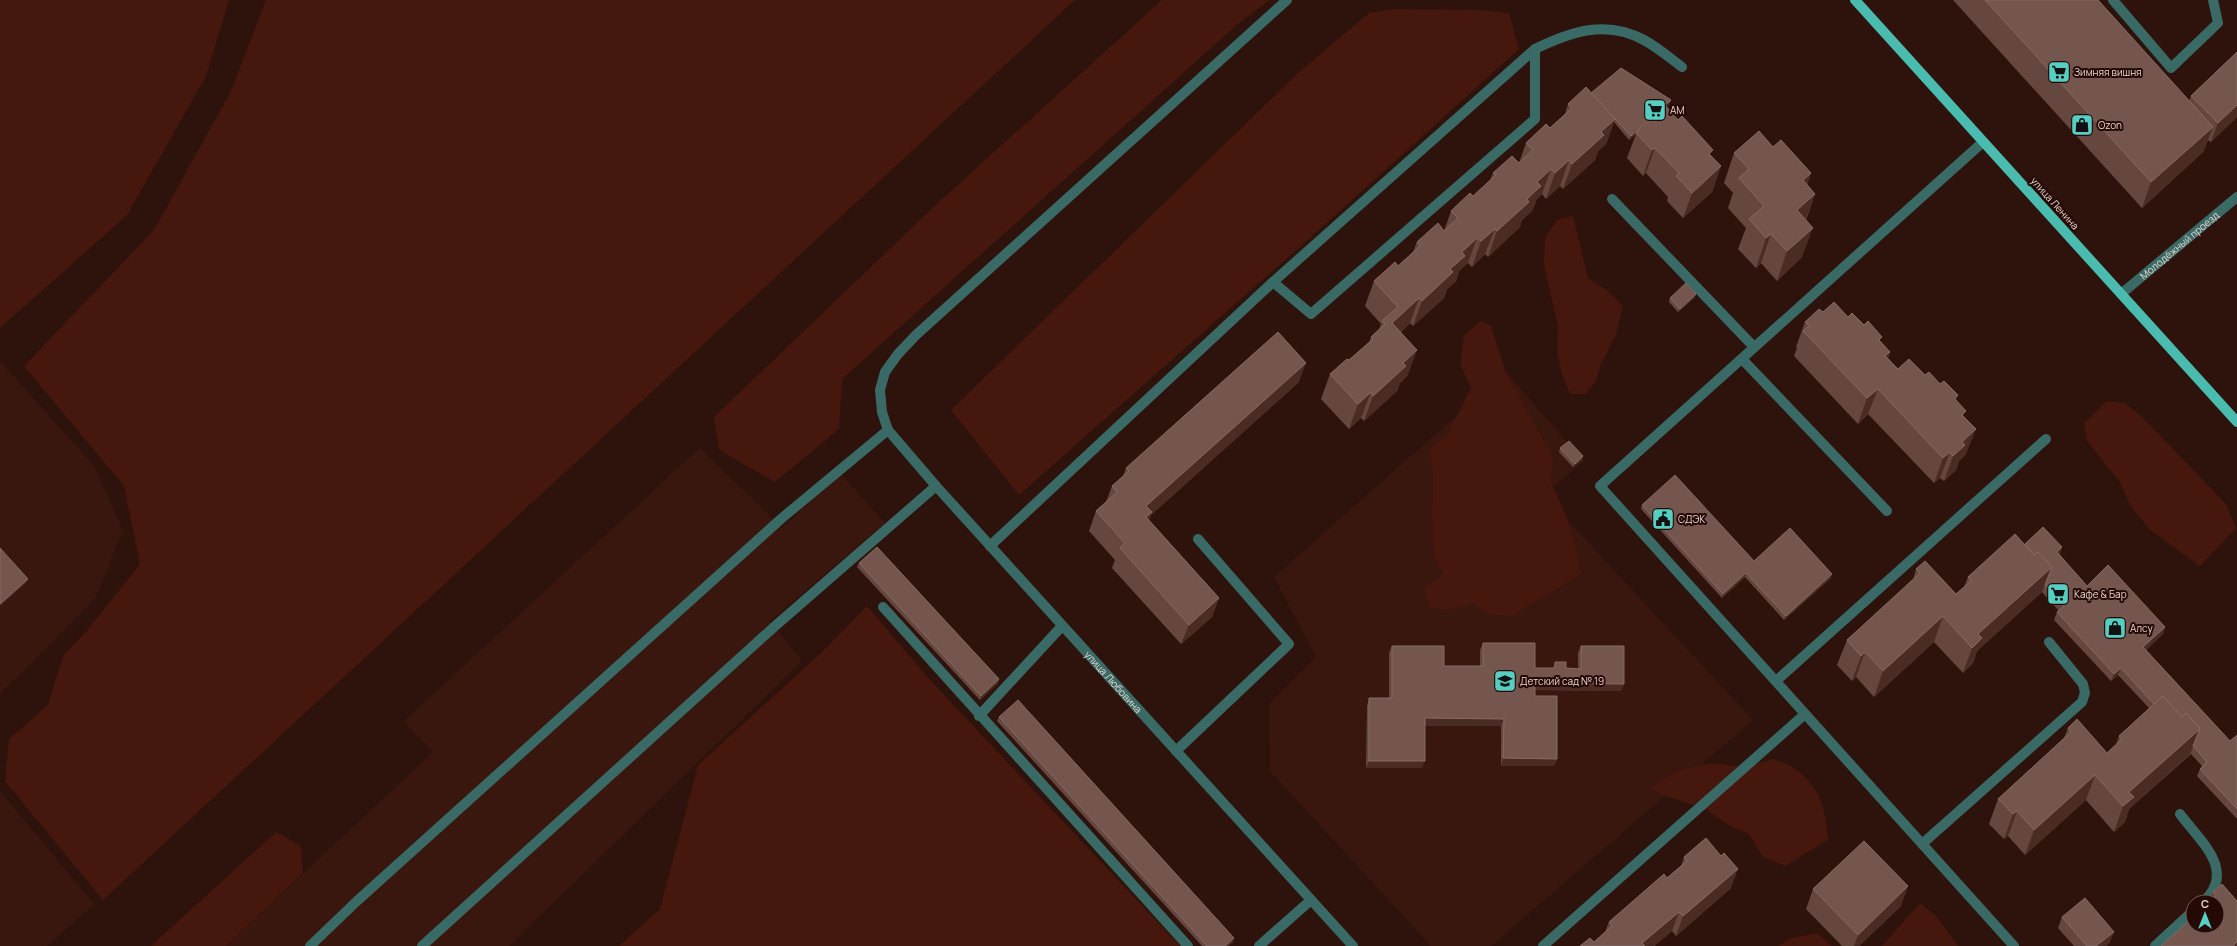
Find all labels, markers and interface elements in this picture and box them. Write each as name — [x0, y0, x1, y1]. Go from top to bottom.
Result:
supermarket icon: Зимняя вишня — [2046, 59, 2072, 85]
place label: Зимняя вишня — [2074, 65, 2142, 79]
supermarket icon: АМ — [1642, 97, 1668, 123]
place label: АМ — [1670, 103, 1685, 117]
shop icon: Ozon — [2069, 112, 2095, 138]
place label: Ozon — [2098, 118, 2122, 132]
street label: улица Ленина — [2028, 174, 2082, 232]
street label: Молодёжный проезд — [2137, 208, 2222, 282]
public building icon: СДЭК — [1650, 506, 1676, 532]
place label: СДЭК — [1678, 512, 1705, 526]
supermarket icon: Кафе & Бар — [2045, 581, 2071, 607]
place label: Кафе & Бар — [2074, 587, 2127, 601]
shop icon: Алсу — [2102, 615, 2128, 641]
place label: Алсу — [2130, 621, 2153, 635]
street label: улица Любовина — [1082, 648, 1145, 716]
school or university icon: Детский сад № 19 — [1492, 668, 1518, 694]
place label: Детский сад № 19 — [1520, 674, 1604, 688]
north arrow — [2185, 894, 2225, 934]
text: С — [2201, 896, 2209, 911]

